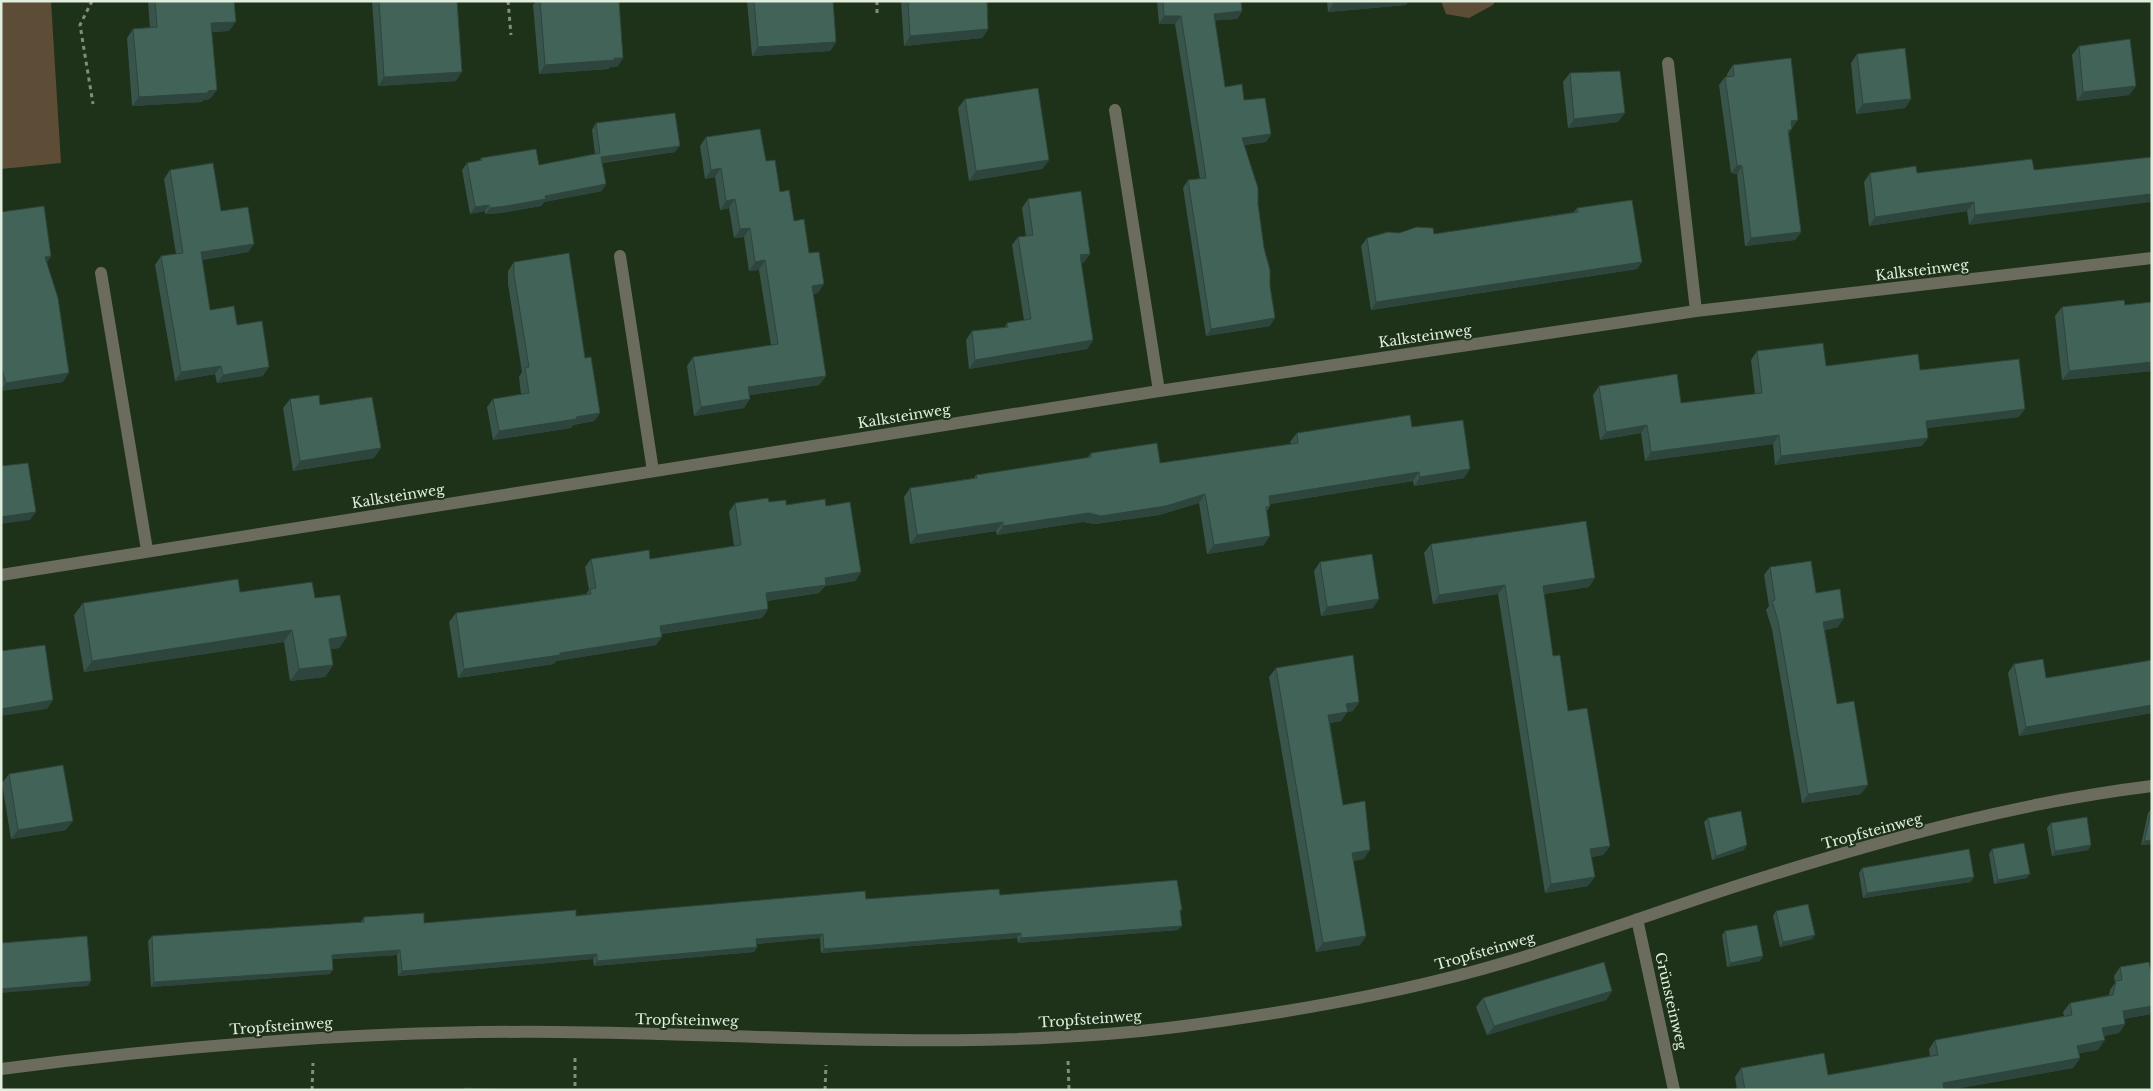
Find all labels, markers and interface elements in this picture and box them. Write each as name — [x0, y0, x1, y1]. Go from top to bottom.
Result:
street label: Kalksteinweg — [1874, 255, 1970, 285]
street label: Kalksteinweg — [1377, 320, 1473, 351]
street label: Kalksteinweg — [856, 400, 952, 432]
street label: Kalksteinweg — [350, 480, 446, 512]
street label: Tropfsteinweg — [1820, 809, 1925, 853]
street label: Tropfsteinweg — [1433, 928, 1538, 974]
street label: Grünsteinweg — [1651, 950, 1691, 1052]
street label: Tropfsteinweg — [1038, 1006, 1143, 1032]
street label: Tropfsteinweg — [635, 1010, 739, 1030]
street label: Tropfsteinweg — [229, 1013, 334, 1039]

